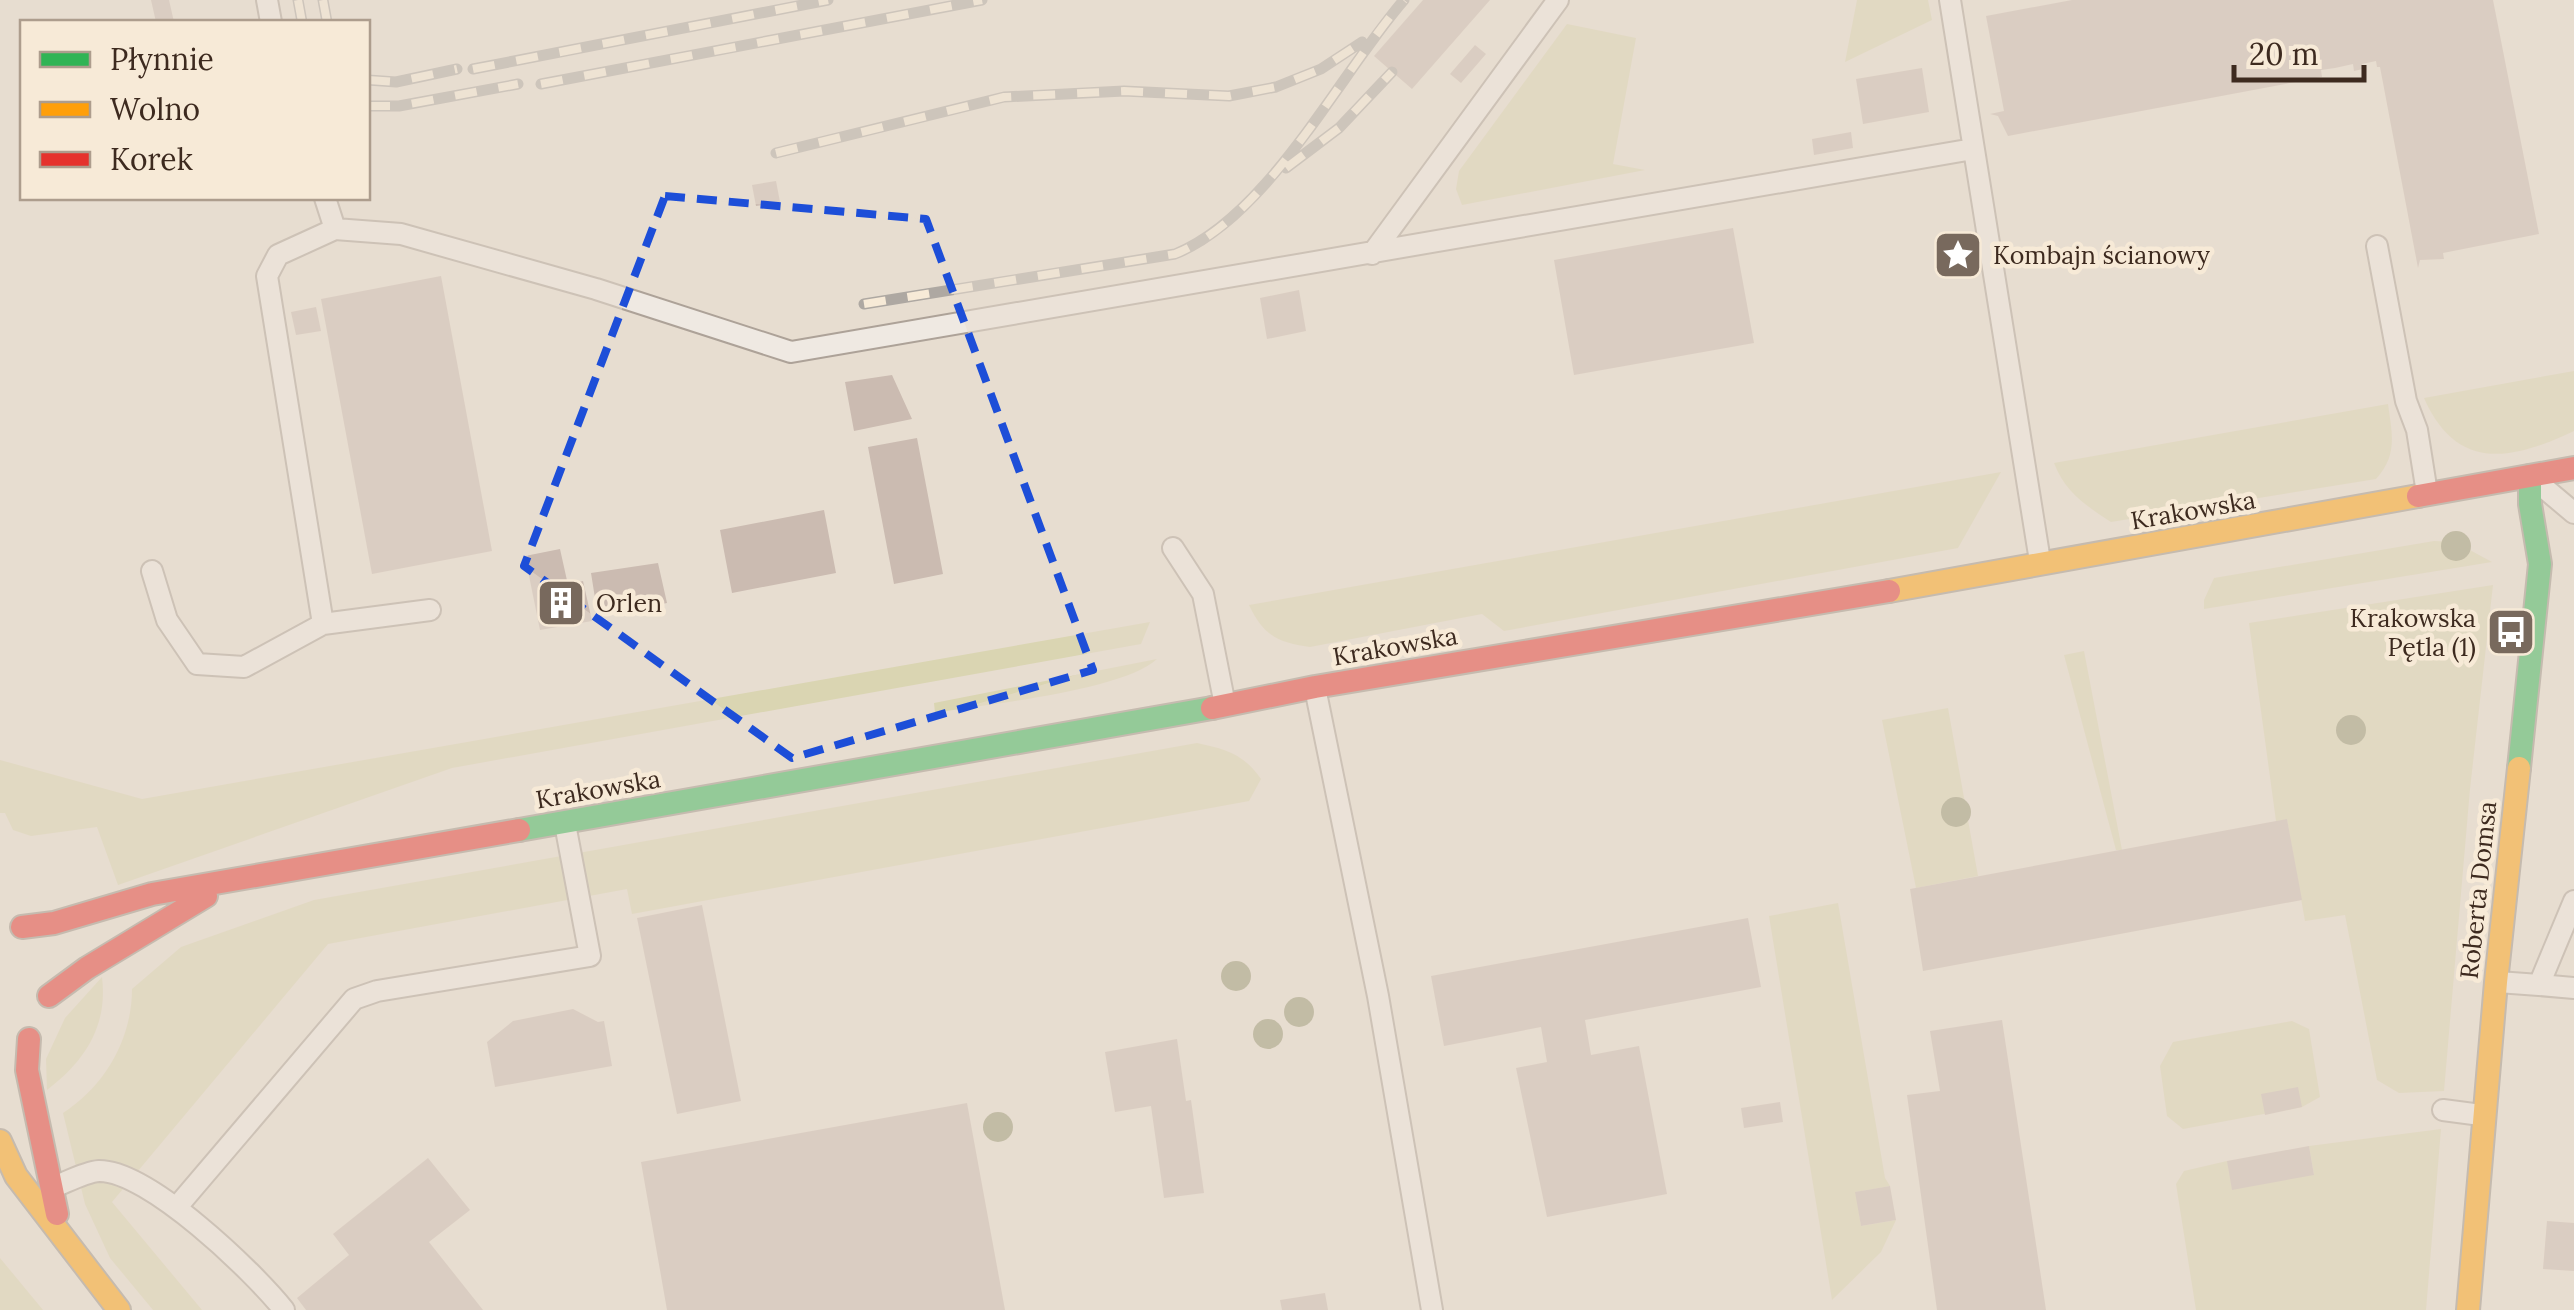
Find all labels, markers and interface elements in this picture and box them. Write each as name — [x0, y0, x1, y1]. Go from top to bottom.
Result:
legend — [20, 20, 370, 200]
scale bar — [2234, 20, 2364, 82]
text: 20 m — [2249, 35, 2318, 73]
text: Płynnie — [110, 40, 214, 79]
text: Wolno — [110, 90, 200, 128]
text: Korek — [110, 140, 193, 178]
place icon: Kombajn ścianowy — [1932, 229, 1984, 281]
place label: Kombajn ścianowy — [1993, 239, 2211, 271]
street label: Krakowska — [2128, 483, 2258, 537]
building icon: Orlen — [535, 577, 587, 629]
place label: Orlen — [596, 587, 662, 619]
place label: Krakowska Pętla (1) — [2350, 602, 2476, 663]
bus stop icon: Krakowska Pętla (1) — [2485, 606, 2537, 658]
street label: Krakowska — [1330, 619, 1460, 673]
street label: Krakowska — [533, 762, 663, 816]
street label: Roberta Domsa — [2453, 799, 2503, 980]

